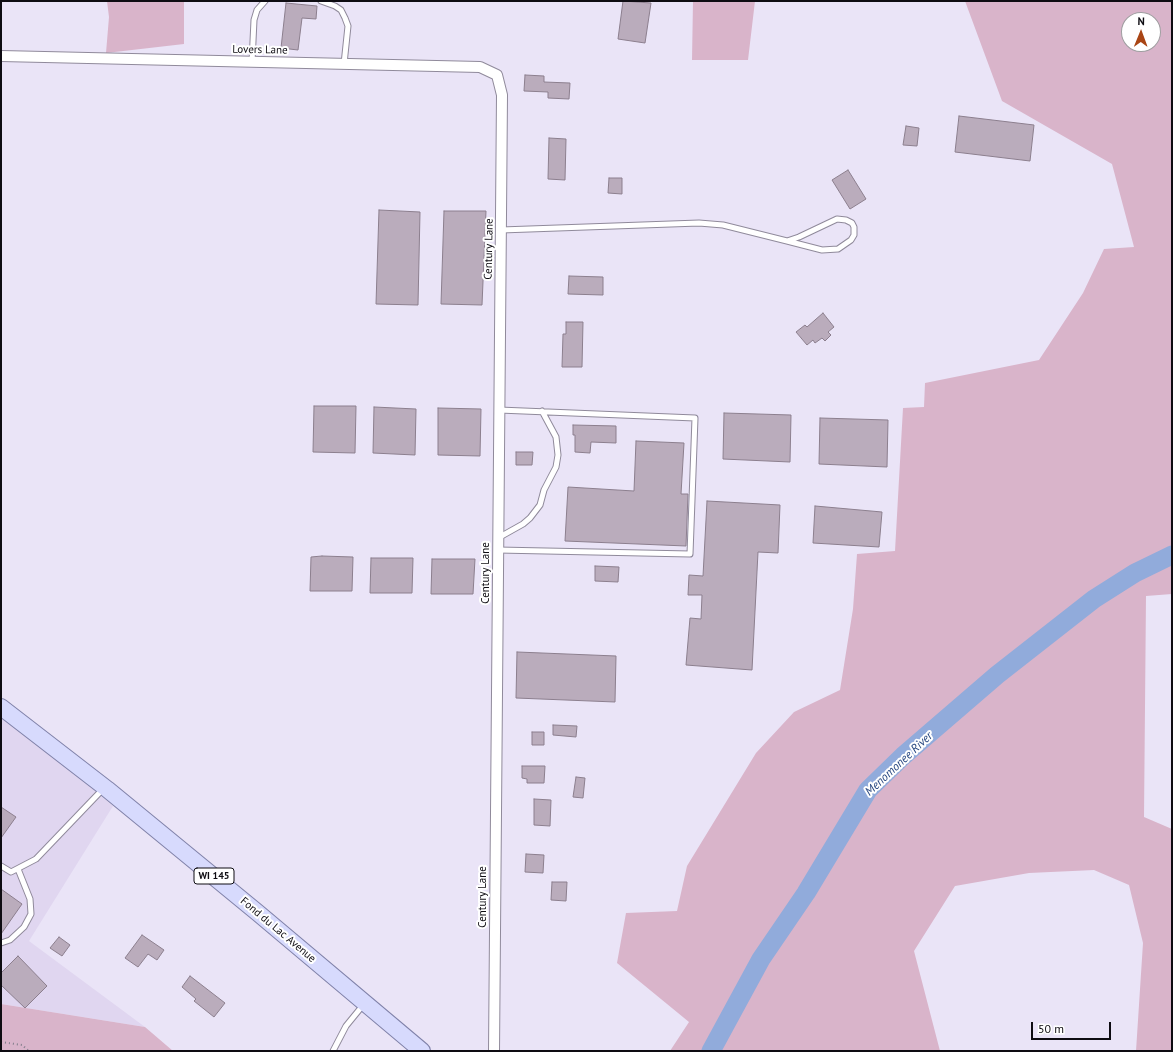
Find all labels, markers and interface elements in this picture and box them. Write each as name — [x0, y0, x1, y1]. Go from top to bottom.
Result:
north arrow — [1121, 12, 1161, 52]
text: N — [1137, 14, 1145, 28]
street label: Lovers Lane — [232, 43, 288, 57]
street label: Century Lane — [482, 218, 496, 280]
street label: Century Lane — [479, 542, 493, 604]
water label: Menomonee River — [862, 729, 936, 799]
street label: Century Lane — [476, 866, 490, 928]
road number: WI 145 — [194, 868, 234, 884]
street label: Fond du Lac Avenue — [238, 895, 318, 965]
scale bar — [1033, 1014, 1113, 1040]
text: 50 m — [1038, 1021, 1064, 1036]

